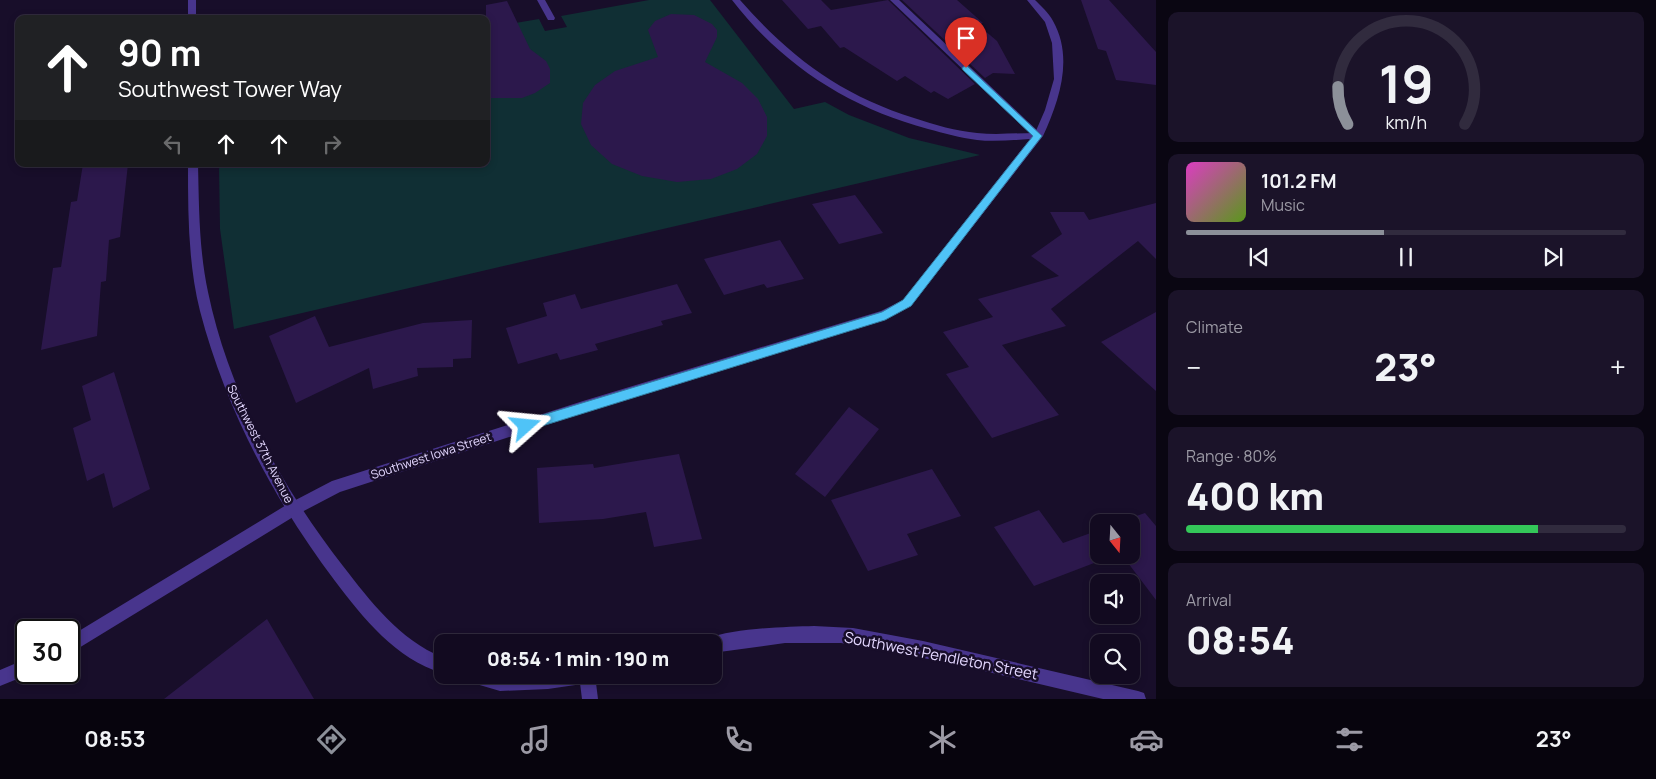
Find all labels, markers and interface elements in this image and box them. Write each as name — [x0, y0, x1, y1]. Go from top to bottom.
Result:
pin — [945, 17, 987, 68]
icon: arrive — [952, 24, 980, 52]
text: 90 m — [118, 29, 201, 77]
icon: ahead — [35, 35, 100, 100]
text: 19 — [1378, 48, 1434, 119]
text: Southwest Tower Way — [118, 74, 342, 104]
text: km/h — [1385, 110, 1427, 134]
icon: left — [159, 130, 187, 158]
icon: ahead — [212, 130, 240, 158]
icon: ahead — [265, 130, 293, 158]
icon: right — [318, 130, 346, 158]
text: 101.2 FM — [1261, 168, 1336, 194]
text: Music — [1261, 194, 1305, 216]
icon: previous — [1245, 243, 1273, 271]
icon: pause — [1392, 243, 1420, 271]
icon: next — [1539, 243, 1567, 271]
text: Climate — [1186, 316, 1243, 338]
text: 23° — [1374, 340, 1437, 392]
text: − — [1186, 348, 1201, 386]
text: + — [1610, 348, 1626, 386]
street label: Southwest 37th Avenue — [223, 381, 298, 506]
position arrow — [499, 399, 551, 451]
street label: Southwest Iowa Street — [368, 428, 494, 483]
text: Range · 80% — [1186, 445, 1277, 467]
text: 400 km — [1186, 469, 1324, 521]
north arrow — [1090, 514, 1140, 564]
map controls — [1090, 514, 1140, 684]
button: sound — [1090, 574, 1140, 624]
text: Arrival — [1186, 589, 1232, 611]
text: 08:54 — [1186, 613, 1295, 665]
speed limit sign: 30 — [15, 619, 80, 684]
street label: Southwest Pendleton Street — [842, 626, 1040, 685]
button: search — [1090, 634, 1140, 684]
text: 08:54 · 1 min · 190 m — [487, 646, 669, 672]
icon: directions — [314, 722, 349, 757]
icon: music — [518, 722, 553, 757]
icon: phone — [721, 722, 756, 757]
icon: climate — [925, 722, 960, 757]
icon: car — [1129, 722, 1164, 757]
icon: filters — [1332, 722, 1367, 757]
text: 08:53 — [84, 724, 145, 754]
text: 23° — [1536, 724, 1572, 754]

